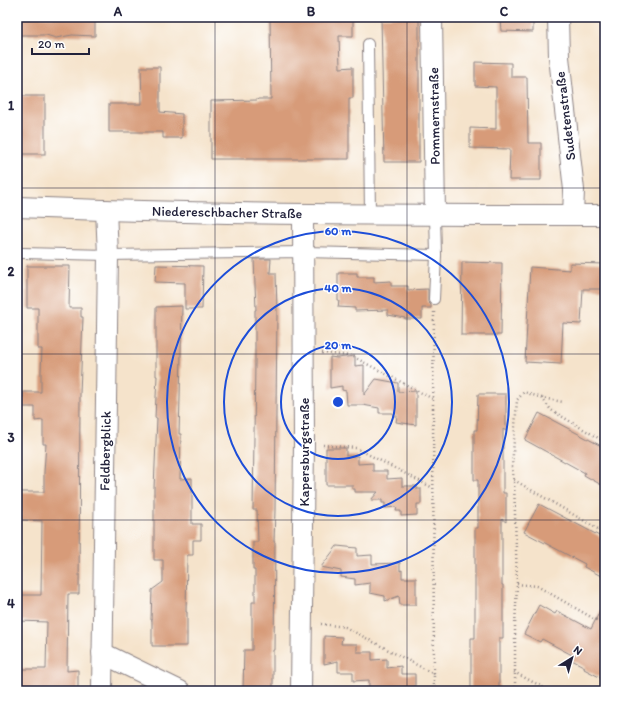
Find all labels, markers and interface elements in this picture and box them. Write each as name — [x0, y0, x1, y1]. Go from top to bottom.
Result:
text: A — [113, 4, 123, 19]
text: B — [307, 4, 316, 19]
text: C — [500, 4, 509, 19]
scale bar — [32, 30, 89, 56]
text: 20 m — [38, 37, 65, 51]
street label: Pommernstraße — [425, 67, 444, 165]
street label: Sudetenstraße — [552, 70, 579, 161]
text: 1 — [8, 98, 14, 113]
street label: Niedereschbacher Straße — [152, 203, 303, 222]
text: 60 m — [325, 224, 352, 238]
text: 2 — [8, 264, 15, 279]
text: 40 m — [324, 281, 353, 295]
text: 20 m — [325, 338, 352, 352]
centre of rings — [331, 395, 345, 409]
street label: Kapersburgstraße — [296, 397, 313, 506]
street label: Feldbergblick — [96, 410, 115, 491]
text: 3 — [7, 430, 15, 445]
text: 4 — [7, 596, 15, 611]
north arrow — [552, 638, 592, 678]
text: N — [571, 643, 585, 658]

